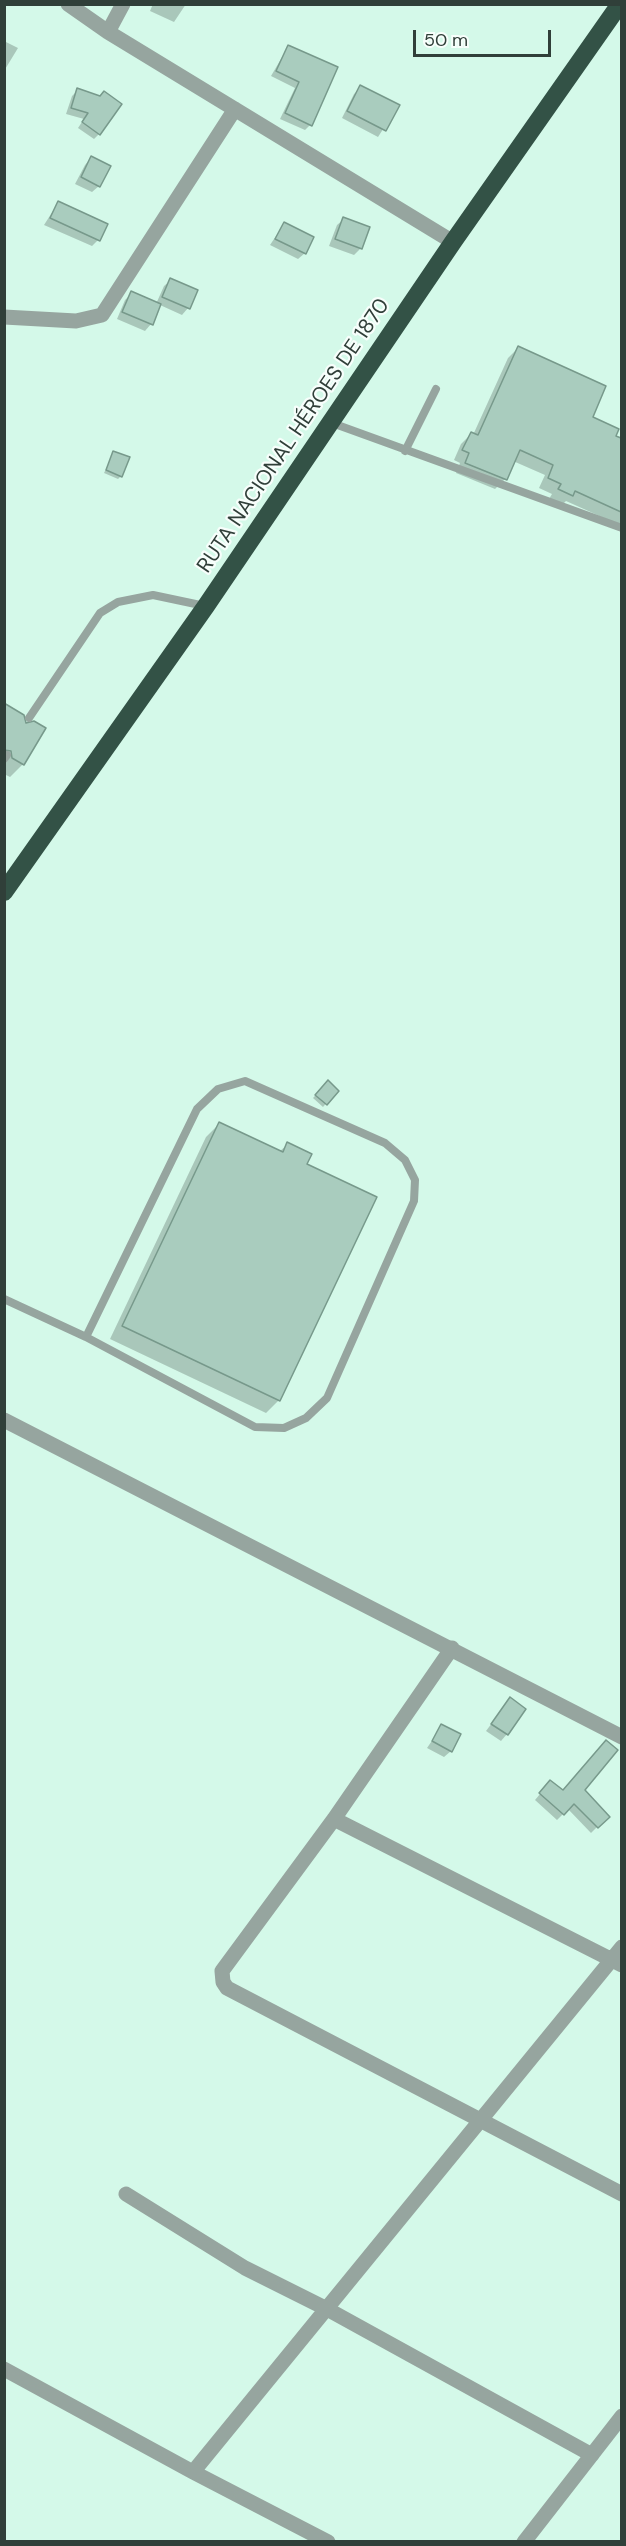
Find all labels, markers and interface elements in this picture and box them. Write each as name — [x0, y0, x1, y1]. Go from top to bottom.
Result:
scale bar — [416, 18, 554, 56]
text: 50 m — [424, 28, 468, 52]
street label: RUTA NACIONAL HÉROES DE 1870 — [193, 294, 395, 578]

